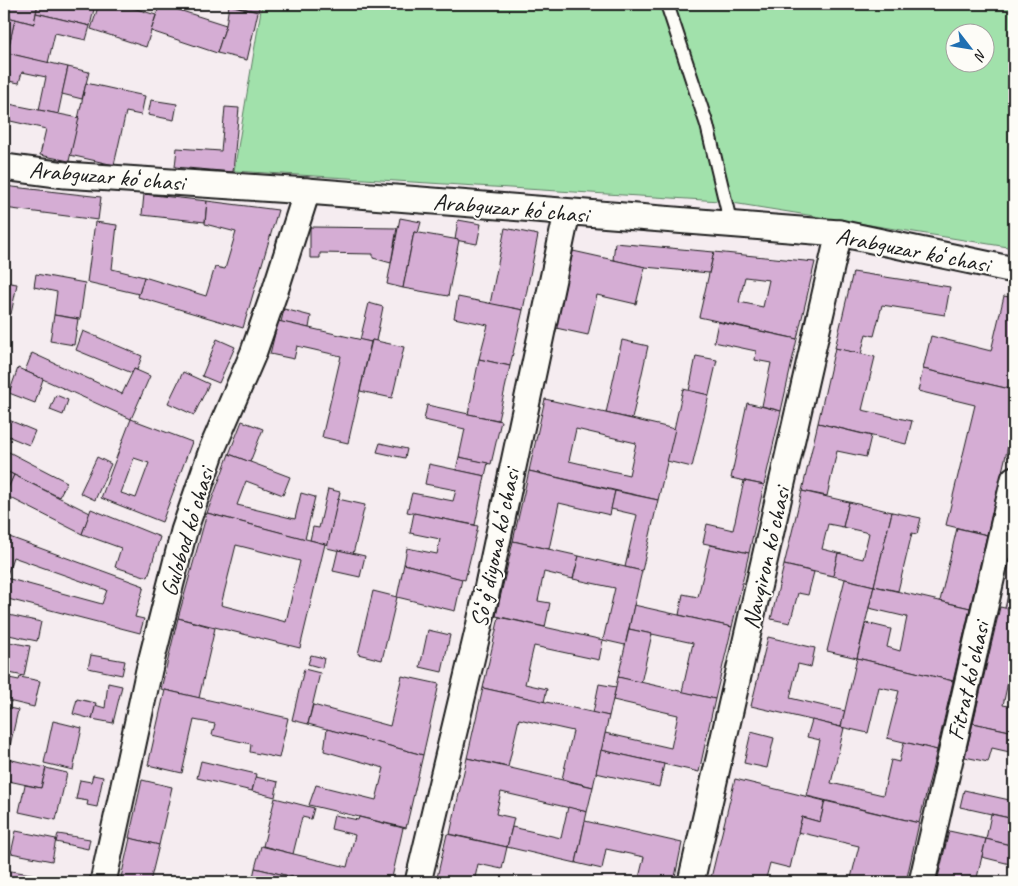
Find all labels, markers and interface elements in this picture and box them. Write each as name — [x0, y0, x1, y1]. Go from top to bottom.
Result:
north arrow — [946, 22, 996, 72]
text: N — [970, 46, 990, 65]
street label: Arabguzar koʻchasi — [28, 154, 188, 198]
street label: Arabguzar koʻchasi — [432, 186, 592, 230]
street label: Arabguzar koʻchasi — [834, 220, 995, 280]
street label: Gulobod koʻchasi — [153, 462, 222, 600]
street label: Soʻgʻdiyona koʻchasi — [464, 463, 527, 630]
street label: Navqiron koʻchasi — [735, 482, 797, 632]
street label: Fitrat koʻchasi — [940, 616, 997, 743]

